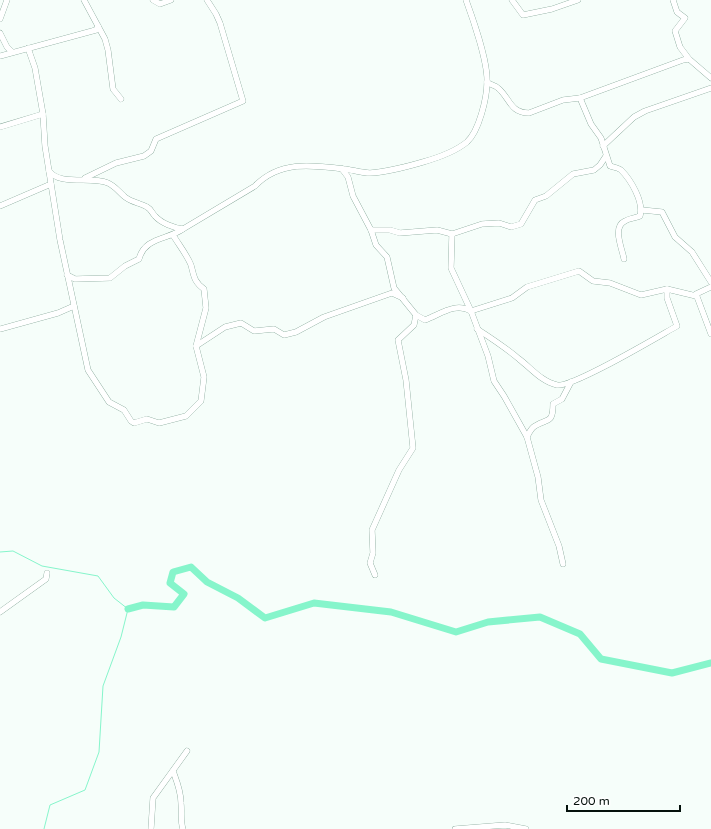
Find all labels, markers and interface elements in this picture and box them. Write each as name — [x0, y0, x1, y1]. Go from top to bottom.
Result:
scale bar — [567, 787, 680, 813]
text: 200 m — [573, 794, 610, 808]

